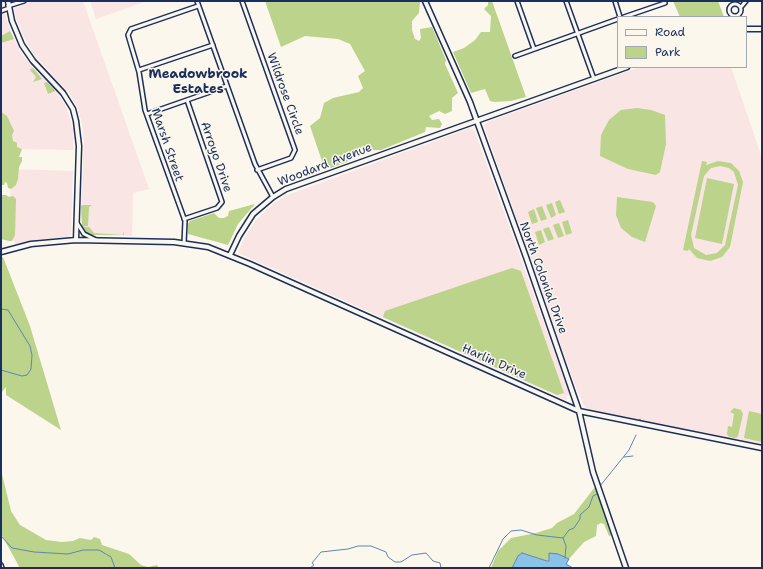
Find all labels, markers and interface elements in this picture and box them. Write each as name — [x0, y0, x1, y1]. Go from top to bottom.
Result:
legend — [617, 16, 747, 68]
text: Road — [655, 24, 685, 40]
text: Park — [655, 44, 681, 60]
street label: Wildrose Circle — [264, 51, 306, 137]
district label: Meadowbrook Estates — [148, 67, 248, 98]
street label: Marsh Street — [148, 106, 186, 184]
street label: Arroyo Drive — [197, 120, 235, 194]
street label: Woodard Avenue — [276, 140, 374, 190]
street label: North Colonial Drive — [516, 220, 570, 336]
street label: Harlin Drive — [460, 341, 528, 383]

